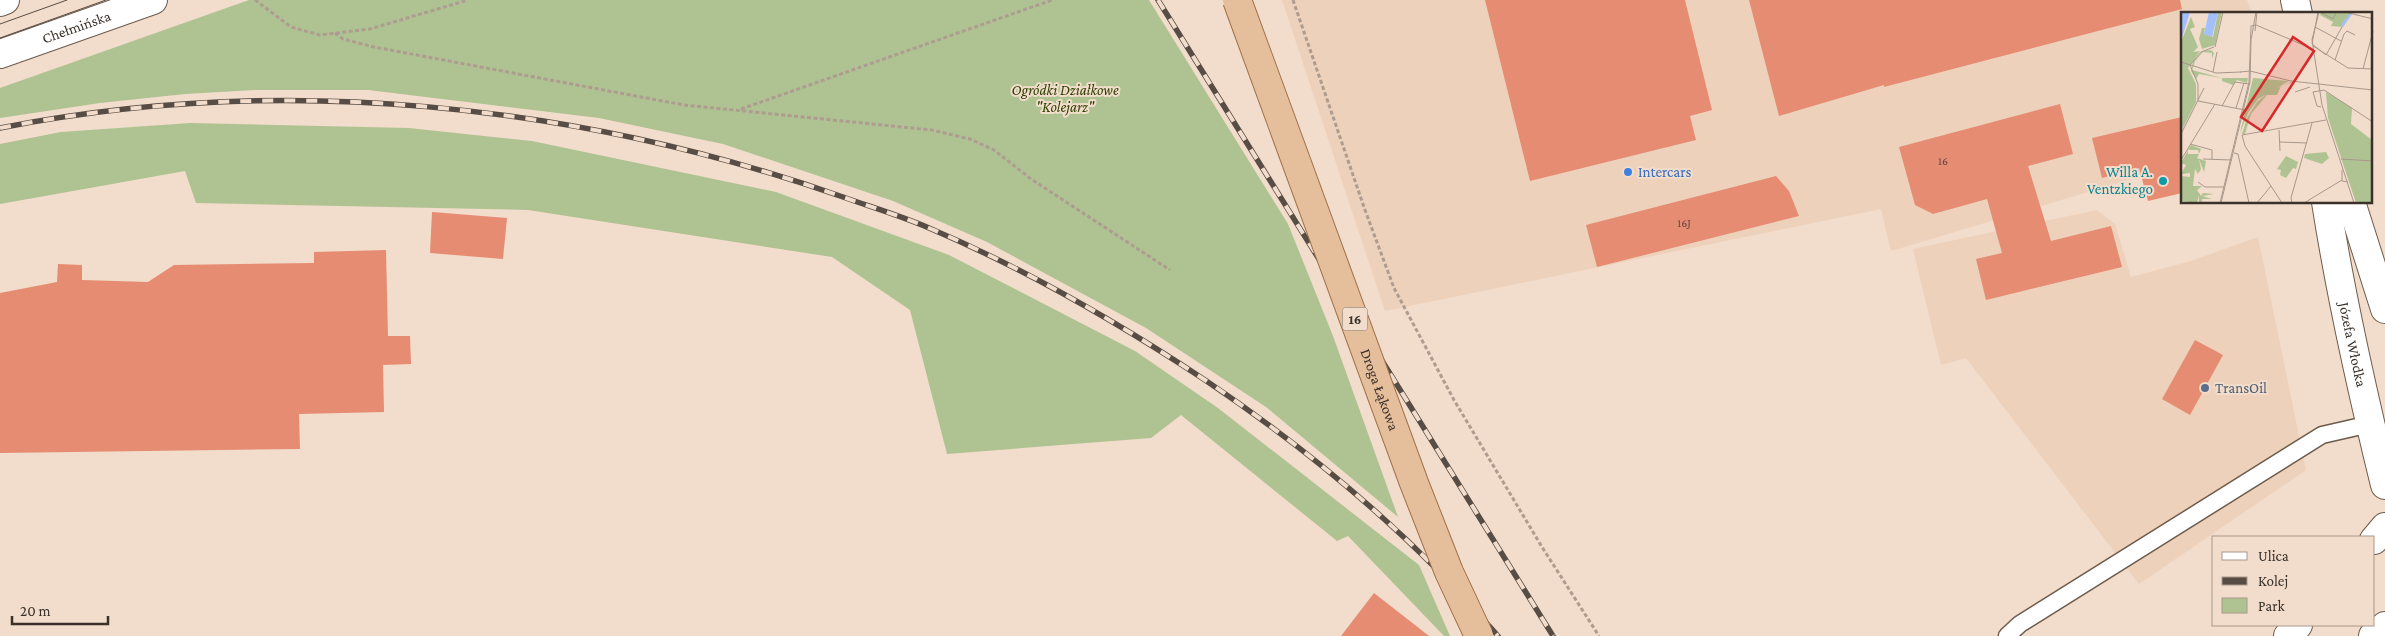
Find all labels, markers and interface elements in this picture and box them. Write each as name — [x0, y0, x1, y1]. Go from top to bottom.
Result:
street label: Chełmińska — [40, 8, 113, 46]
inset map — [2181, 12, 2372, 204]
park label: Ogródki Działkowe "Kolejarz" — [1011, 82, 1119, 116]
house number: 16 — [1938, 154, 1948, 168]
place label: Intercars — [1638, 164, 1691, 180]
place label: Willa A. Ventzkiego — [2087, 164, 2153, 198]
marker: Intercars — [1622, 166, 1634, 178]
marker: Willa A. Ventzkiego — [2157, 175, 2169, 187]
house number: 16J — [1677, 216, 1691, 230]
street label: Józefa Włodka — [2335, 299, 2370, 388]
road number: 16 — [1342, 308, 1368, 330]
street label: Droga Łąkowa — [1357, 346, 1402, 433]
place label: TransOil — [2215, 380, 2267, 396]
marker: TransOil — [2199, 382, 2211, 394]
legend — [2212, 536, 2375, 626]
text: Ulica — [2258, 548, 2289, 564]
text: Kolej — [2258, 573, 2288, 590]
scale bar — [12, 594, 109, 626]
text: Park — [2258, 598, 2285, 614]
text: 20 m — [20, 603, 51, 619]

